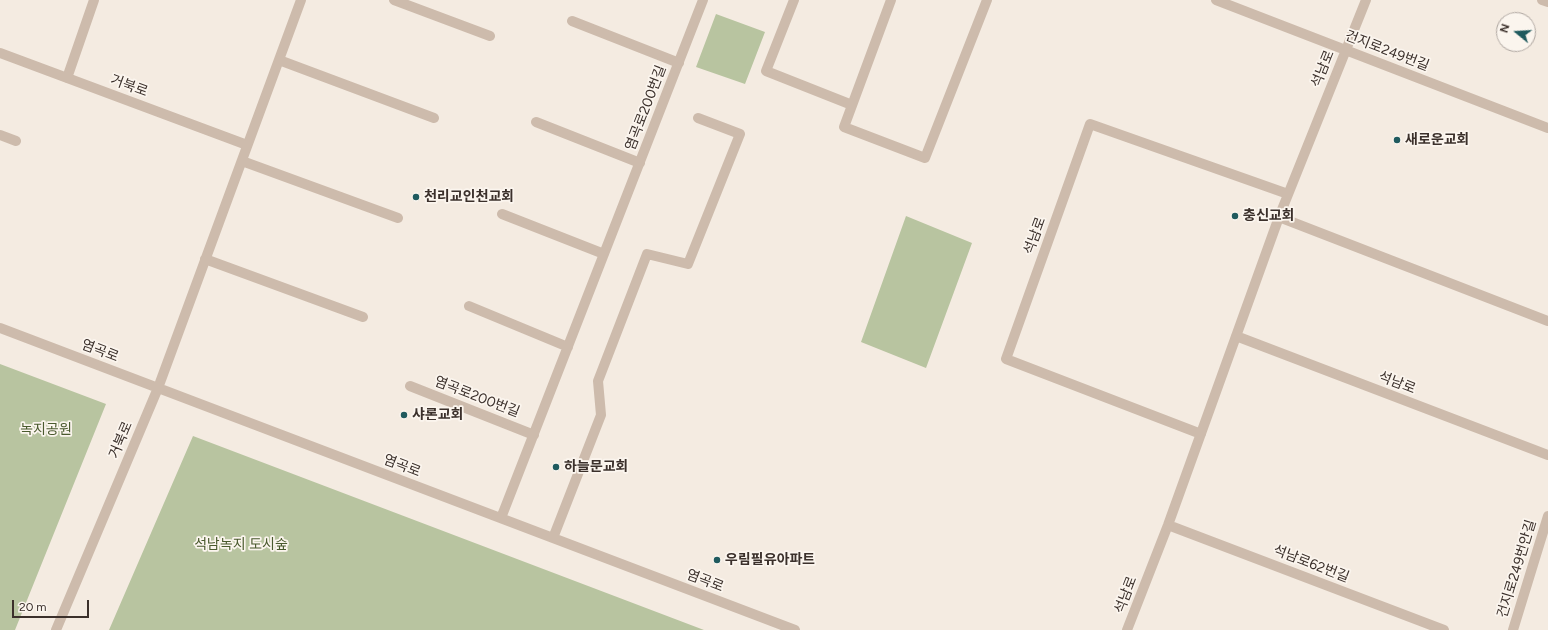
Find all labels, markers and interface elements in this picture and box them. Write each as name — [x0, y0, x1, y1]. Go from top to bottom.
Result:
north arrow — [1496, 12, 1536, 52]
text: N — [1498, 22, 1513, 35]
street label: 건지로249번길 — [1343, 27, 1431, 75]
street label: 석남로 — [1308, 48, 1338, 90]
street label: 염곡로200번길 — [622, 63, 670, 153]
street label: 거북로 — [108, 71, 150, 101]
place label: 새로운교회 — [1405, 132, 1469, 148]
marker: 새로운교회 — [1392, 135, 1402, 145]
place label: 천리교인천교회 — [424, 189, 514, 205]
marker: 천리교인천교회 — [411, 192, 421, 202]
place label: 충신교회 — [1243, 208, 1295, 224]
marker: 충신교회 — [1230, 211, 1240, 221]
street label: 석남로 — [1020, 215, 1050, 257]
street label: 염곡로 — [79, 336, 121, 366]
street label: 석남로 — [1376, 368, 1418, 398]
street label: 염곡로200번길 — [432, 373, 522, 421]
place label: 샤론교회 — [412, 407, 464, 423]
marker: 샤론교회 — [399, 410, 409, 420]
street label: 거북로 — [106, 419, 136, 461]
park label: 녹지공원 — [20, 422, 72, 438]
street label: 염곡로 — [381, 451, 423, 481]
place label: 하늘문교회 — [564, 459, 628, 475]
marker: 하늘문교회 — [551, 462, 561, 472]
street label: 건지로249번안길 — [1494, 518, 1540, 620]
park label: 석남녹지 도시숲 — [194, 537, 288, 553]
street label: 석남로62번길 — [1271, 542, 1351, 586]
place label: 우림필유아파트 — [725, 552, 815, 568]
marker: 우림필유아파트 — [712, 555, 722, 565]
street label: 염곡로 — [684, 566, 726, 596]
street label: 석남로 — [1111, 574, 1141, 616]
scale bar — [14, 592, 91, 618]
text: 20 m — [19, 600, 47, 614]

